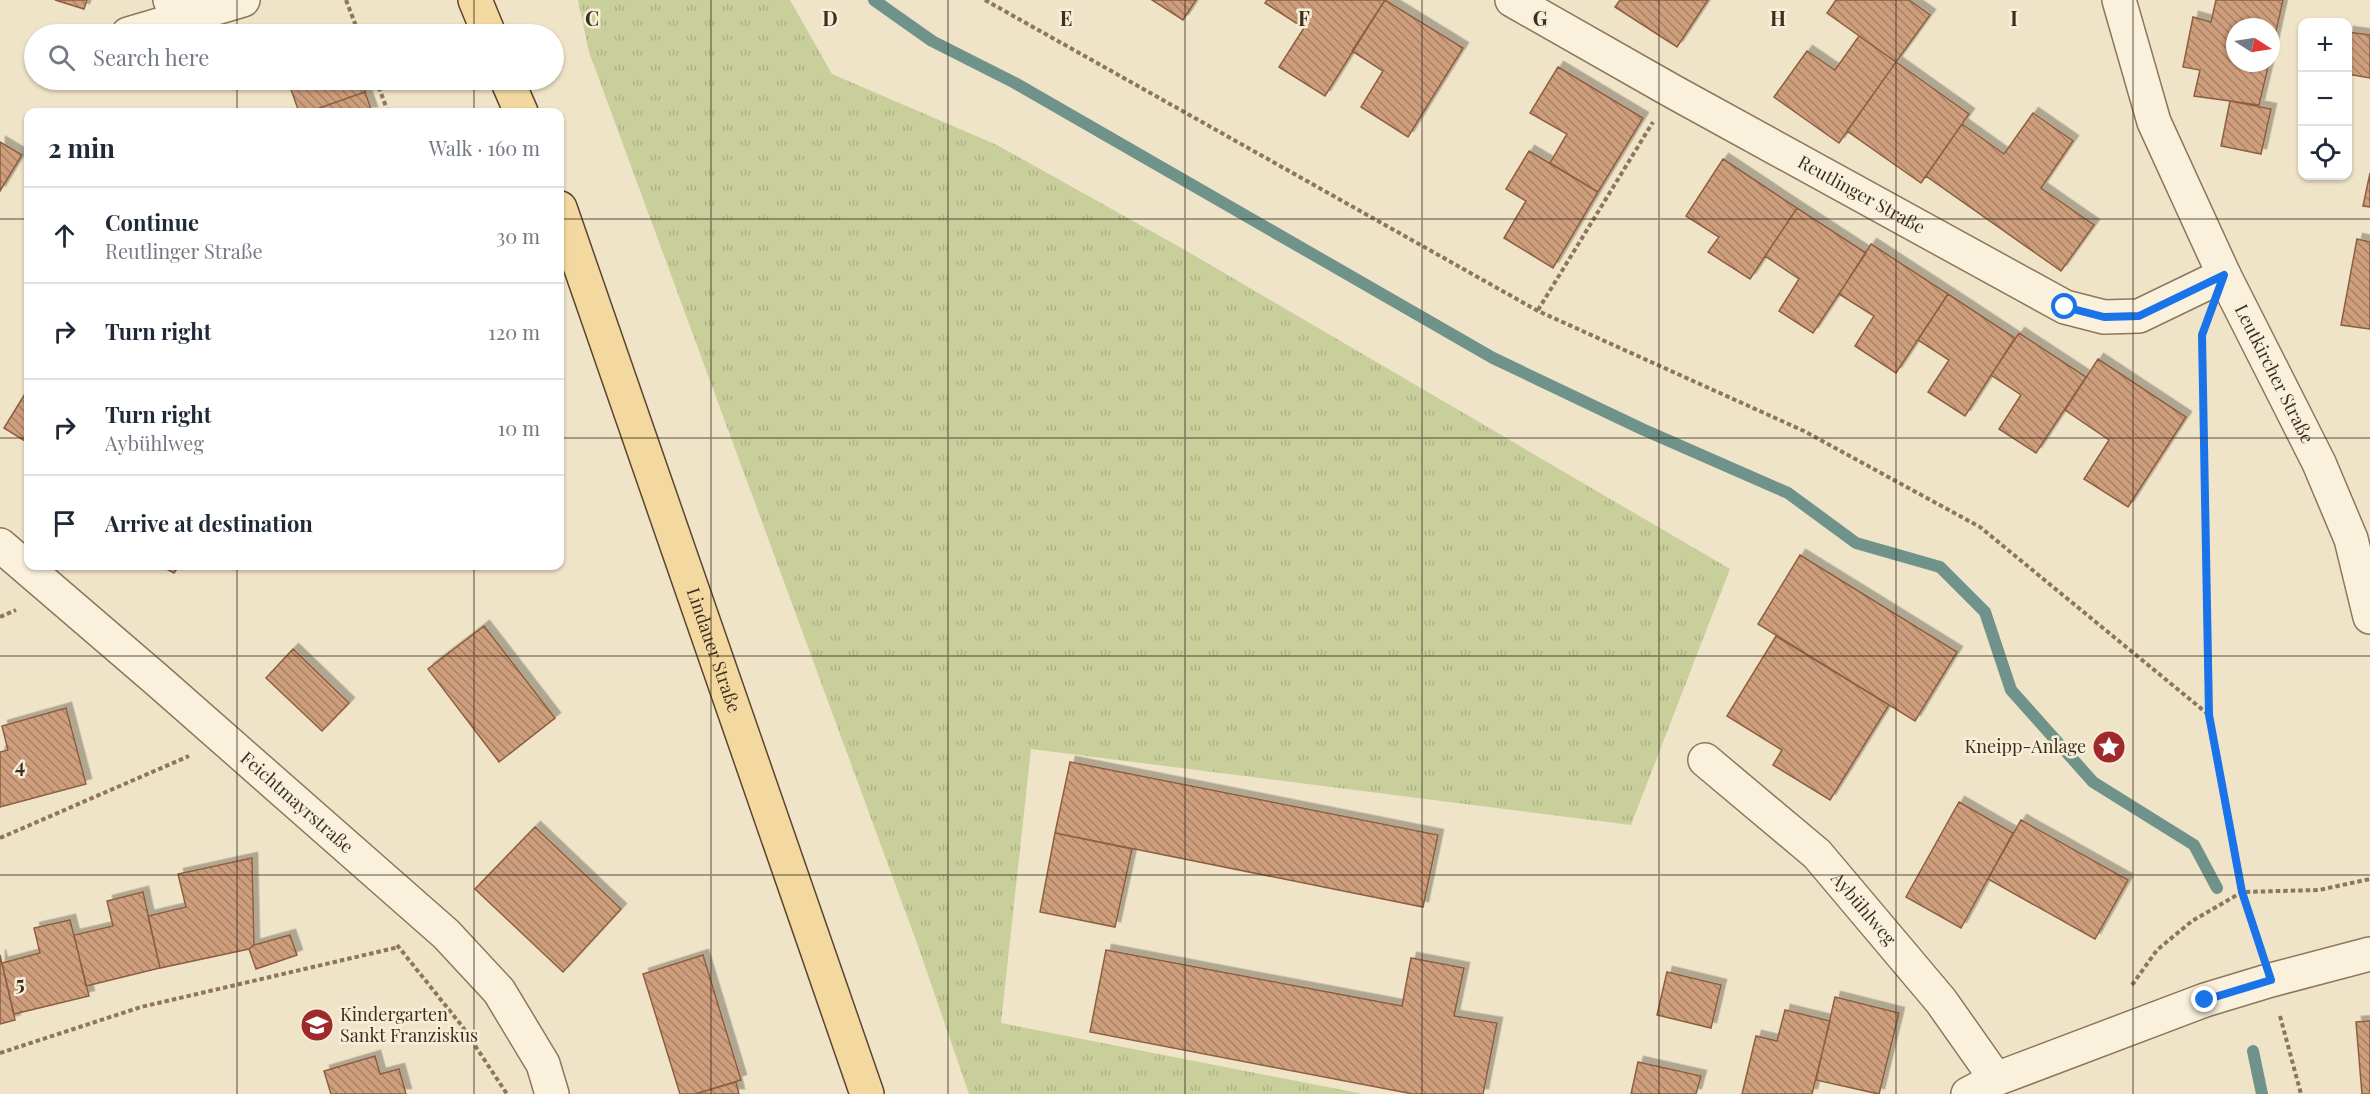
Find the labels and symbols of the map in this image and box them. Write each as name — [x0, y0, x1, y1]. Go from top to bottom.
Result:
text: C — [585, 4, 599, 31]
text: D — [822, 4, 838, 31]
text: E — [1060, 4, 1072, 31]
text: F — [1298, 4, 1310, 31]
text: G — [1533, 4, 1548, 31]
text: H — [1770, 4, 1786, 31]
text: I — [2010, 4, 2018, 31]
north arrow — [2226, 18, 2280, 72]
street label: Reutlinger Straße — [1794, 149, 1930, 239]
route start — [2051, 293, 2077, 319]
street label: Leutkircher Straße — [2230, 300, 2320, 447]
street label: Lindauer Straße — [681, 584, 747, 715]
place icon: Kneipp-Anlage — [2091, 729, 2127, 765]
place label: Kneipp-Anlage — [1965, 734, 2086, 758]
street label: Feichtmayrstraße — [236, 746, 359, 858]
text: 4 — [15, 751, 25, 778]
street label: Aybühlweg — [1826, 866, 1902, 950]
text: 5 — [15, 969, 25, 996]
route end — [2191, 986, 2217, 1012]
place label: Kindergarten Sankt Franziskus — [340, 1002, 478, 1047]
school or university icon: Kindergarten Sankt Franziskus — [299, 1007, 335, 1043]

